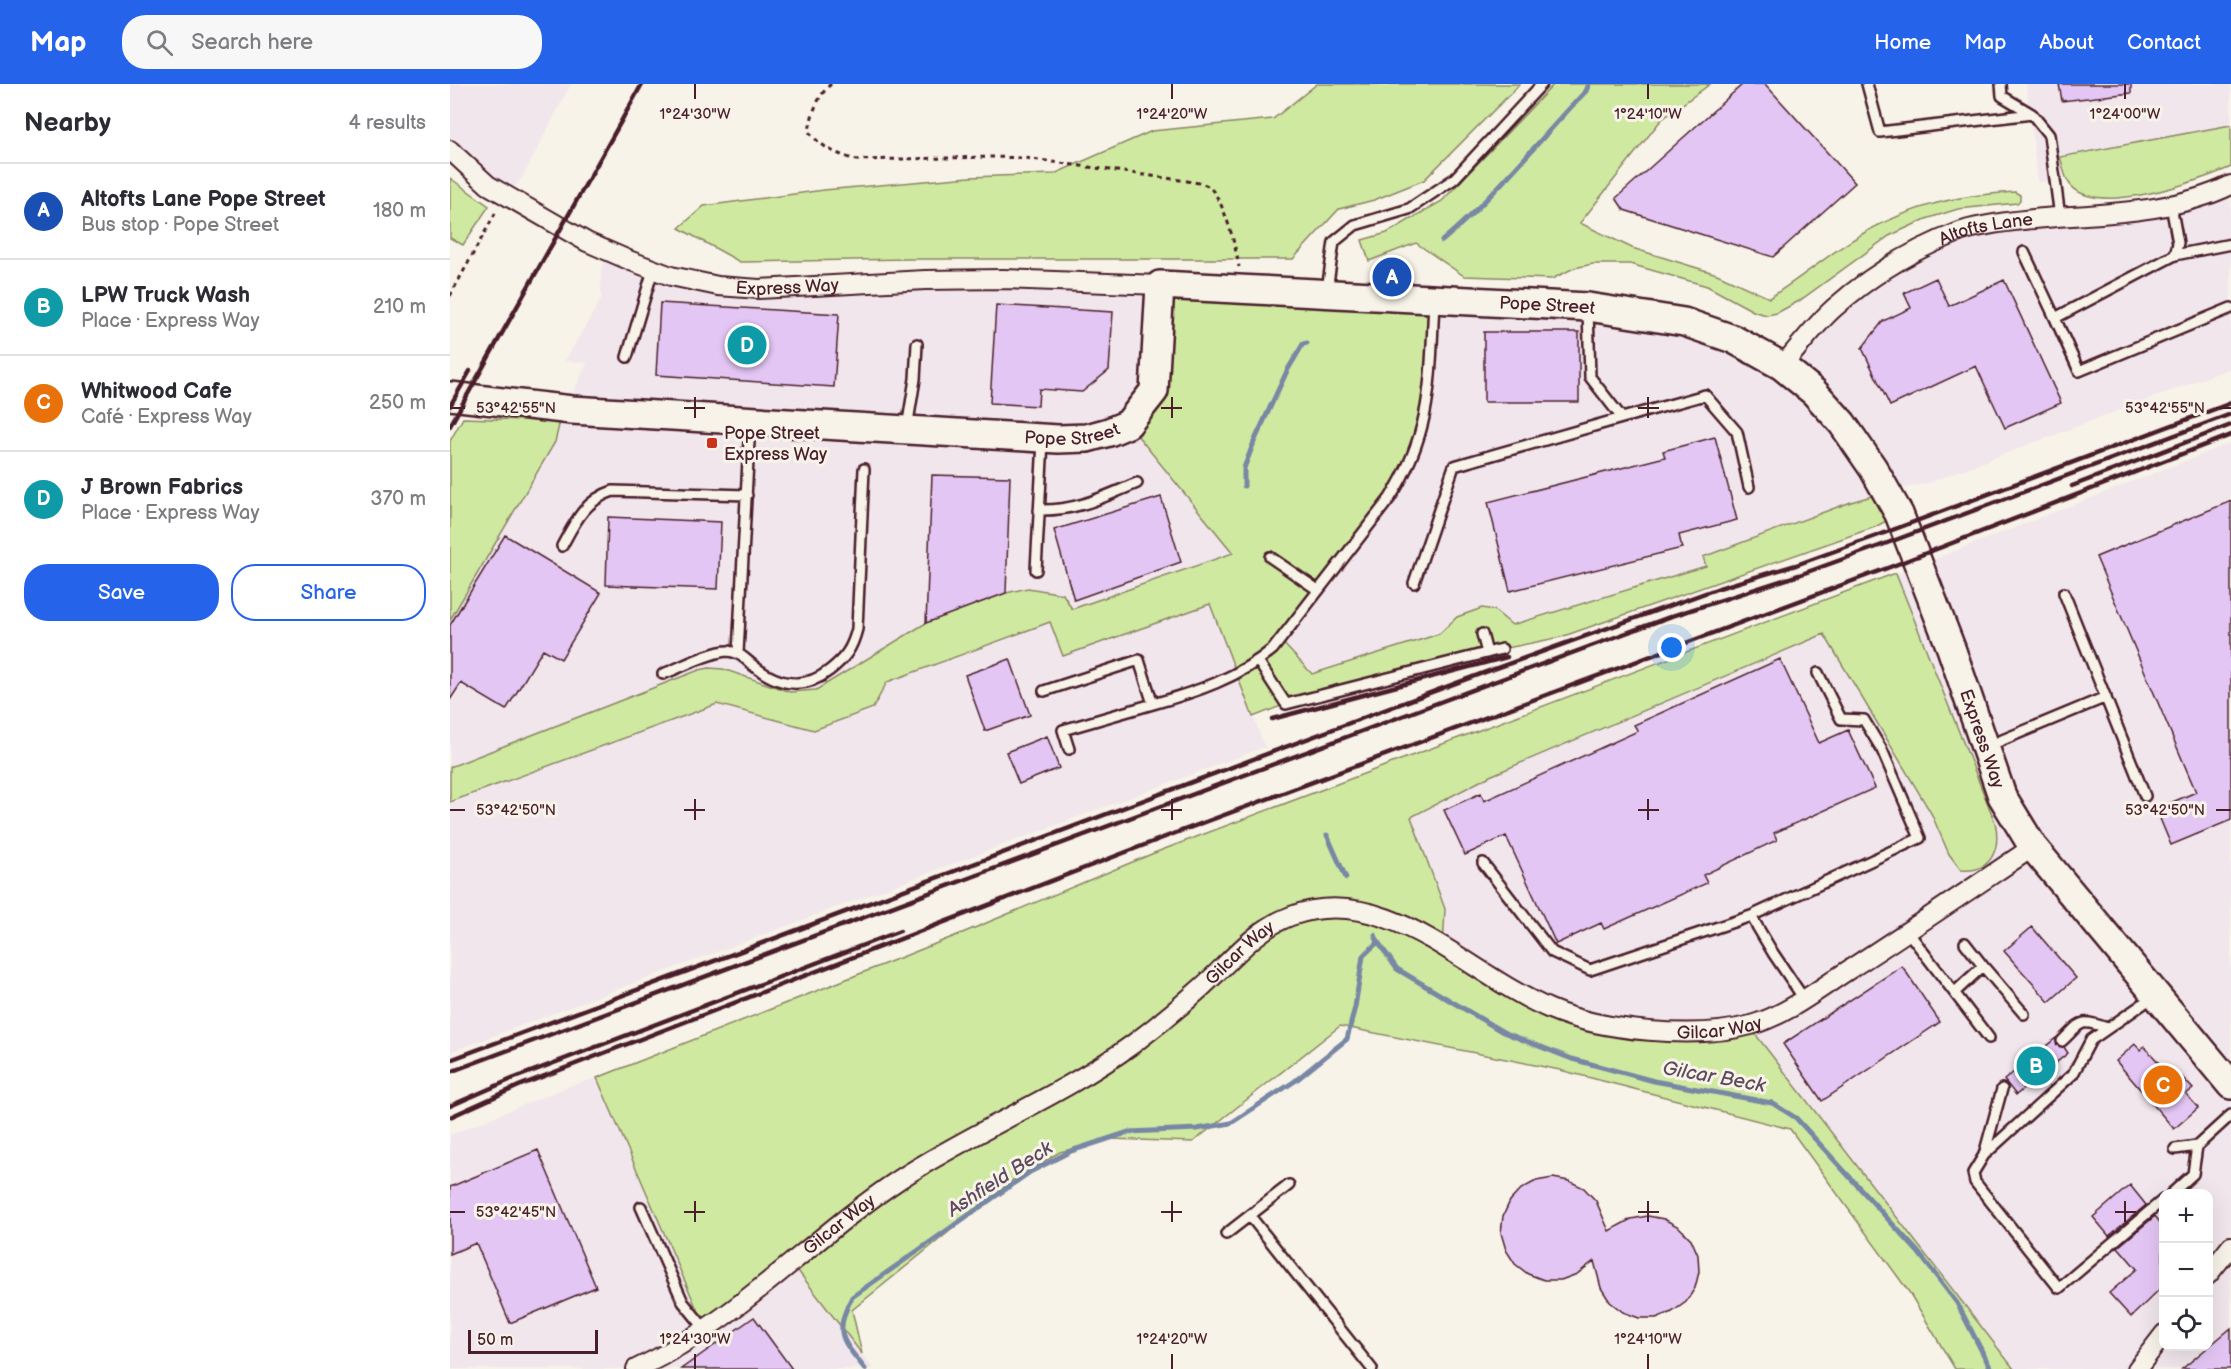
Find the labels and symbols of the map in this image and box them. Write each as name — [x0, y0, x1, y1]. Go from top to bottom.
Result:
text: 1°24'30"W — [659, 105, 731, 124]
text: 1°24'20"W — [1137, 105, 1208, 124]
text: 1°24'10"W — [1614, 105, 1682, 124]
text: 1°24'00"W — [2090, 105, 2161, 124]
street label: Altofts Lane — [1936, 209, 2034, 250]
pin: A — [1372, 254, 1412, 300]
street label: Express Way — [735, 274, 840, 300]
street label: Pope Street — [1499, 292, 1597, 319]
pin: D — [728, 322, 766, 368]
text: 53°42'55"N — [476, 399, 556, 418]
text: 53°42'55"N — [2125, 399, 2205, 418]
street label: Pope Street — [1024, 418, 1123, 450]
place label: Pope Street Express Way — [724, 423, 828, 465]
marker: Pope Street Express Way — [705, 436, 719, 450]
your location — [1657, 633, 1686, 662]
street label: Express Way — [1956, 686, 2009, 792]
text: 53°42'50"N — [476, 801, 556, 820]
text: 53°42'50"N — [2125, 801, 2205, 820]
street label: Gilcar Way — [1201, 916, 1279, 989]
street label: Gilcar Way — [1677, 1011, 1766, 1043]
pin: B — [2016, 1044, 2056, 1088]
water label: Gilcar Beck — [1661, 1056, 1768, 1098]
pin: C — [2144, 1062, 2182, 1108]
water label: Ashfield Beck — [942, 1135, 1058, 1223]
street label: Gilcar Way — [799, 1189, 880, 1259]
text: 53°42'45"N — [476, 1203, 556, 1222]
scale bar — [468, 1327, 598, 1354]
text: 1°24'30"W — [659, 1330, 731, 1349]
text: 1°24'20"W — [1137, 1330, 1208, 1349]
text: 1°24'10"W — [1614, 1330, 1682, 1349]

